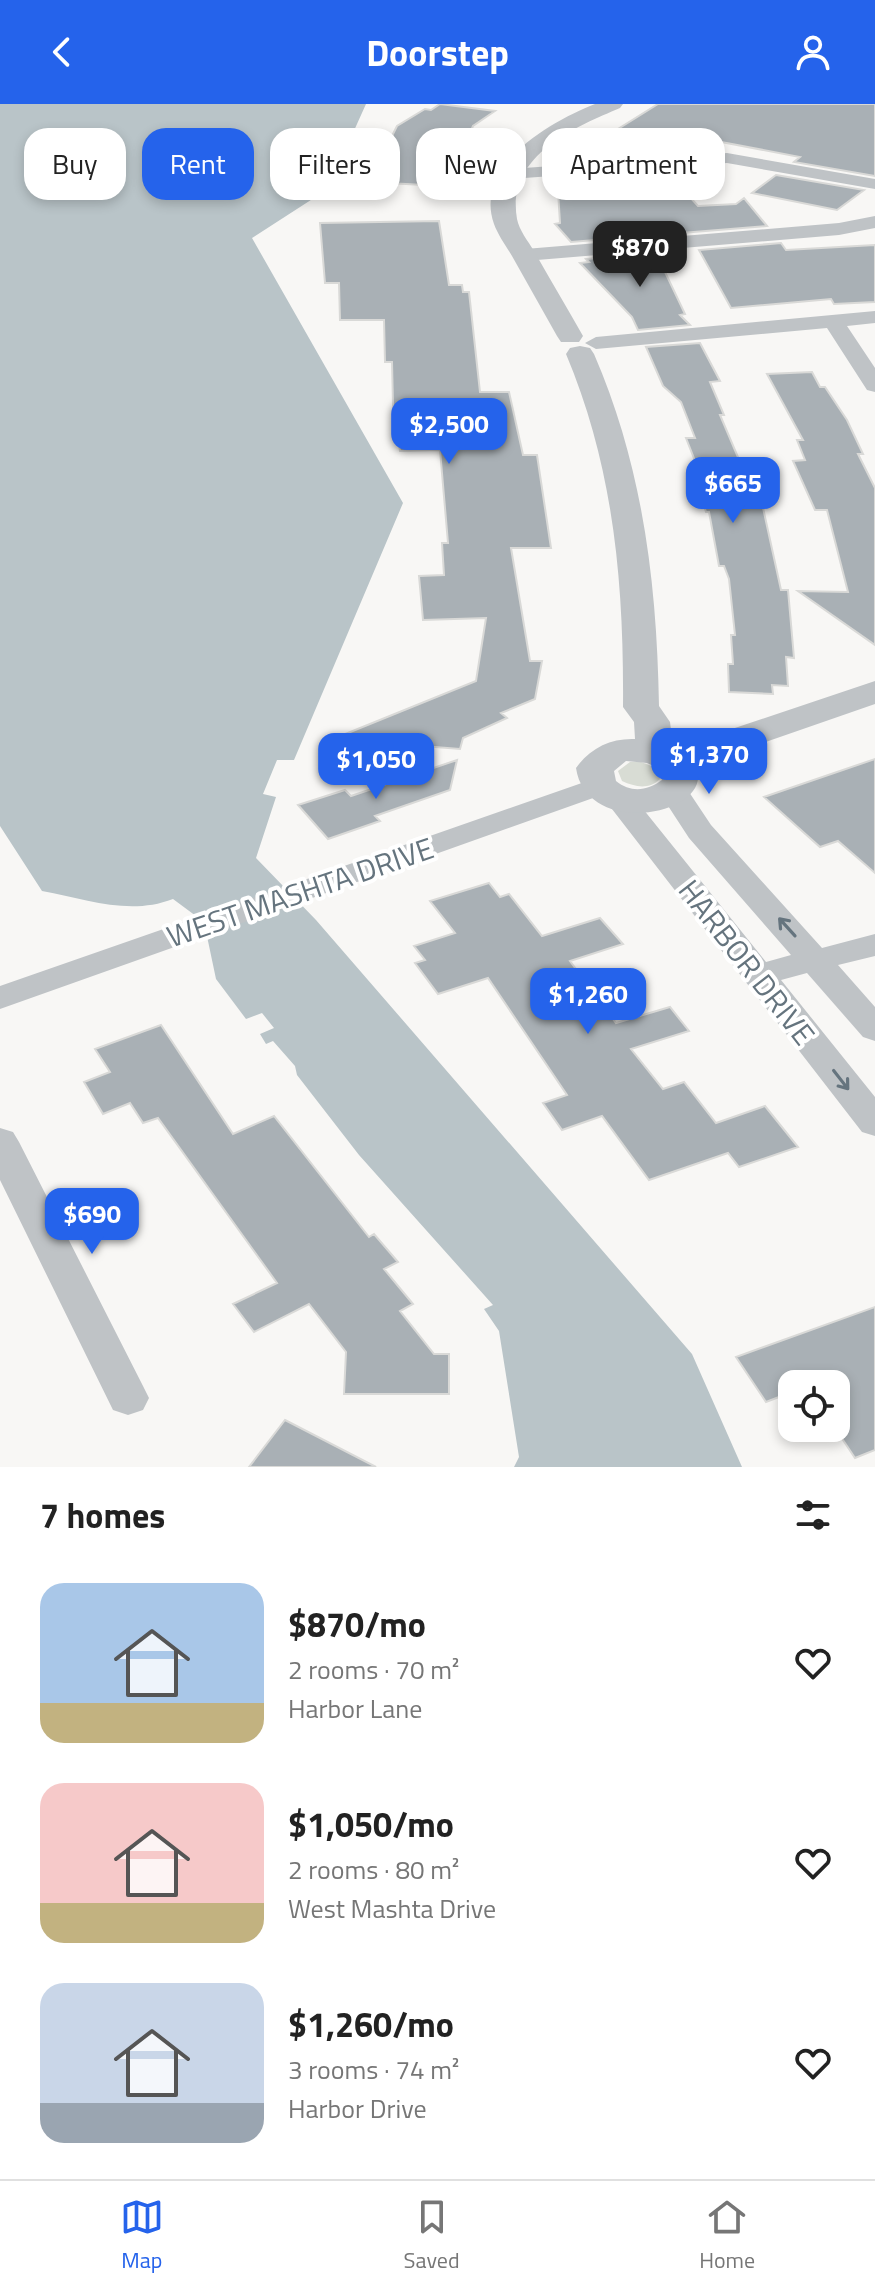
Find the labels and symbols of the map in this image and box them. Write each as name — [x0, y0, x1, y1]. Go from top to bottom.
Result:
pin: $870 — [593, 221, 687, 289]
pin: $2,500 — [384, 398, 514, 466]
pin: $665 — [686, 457, 780, 525]
pin: $1,370 — [644, 728, 774, 796]
pin: $1,050 — [311, 733, 441, 801]
street label: WEST MASHTA DRIVE — [161, 825, 439, 959]
street label: HARBOR DRIVE — [668, 869, 826, 1055]
one-way arrow — [779, 918, 797, 938]
pin: $1,260 — [523, 968, 653, 1036]
one-way arrow — [832, 1069, 849, 1090]
pin: $690 — [45, 1188, 139, 1256]

